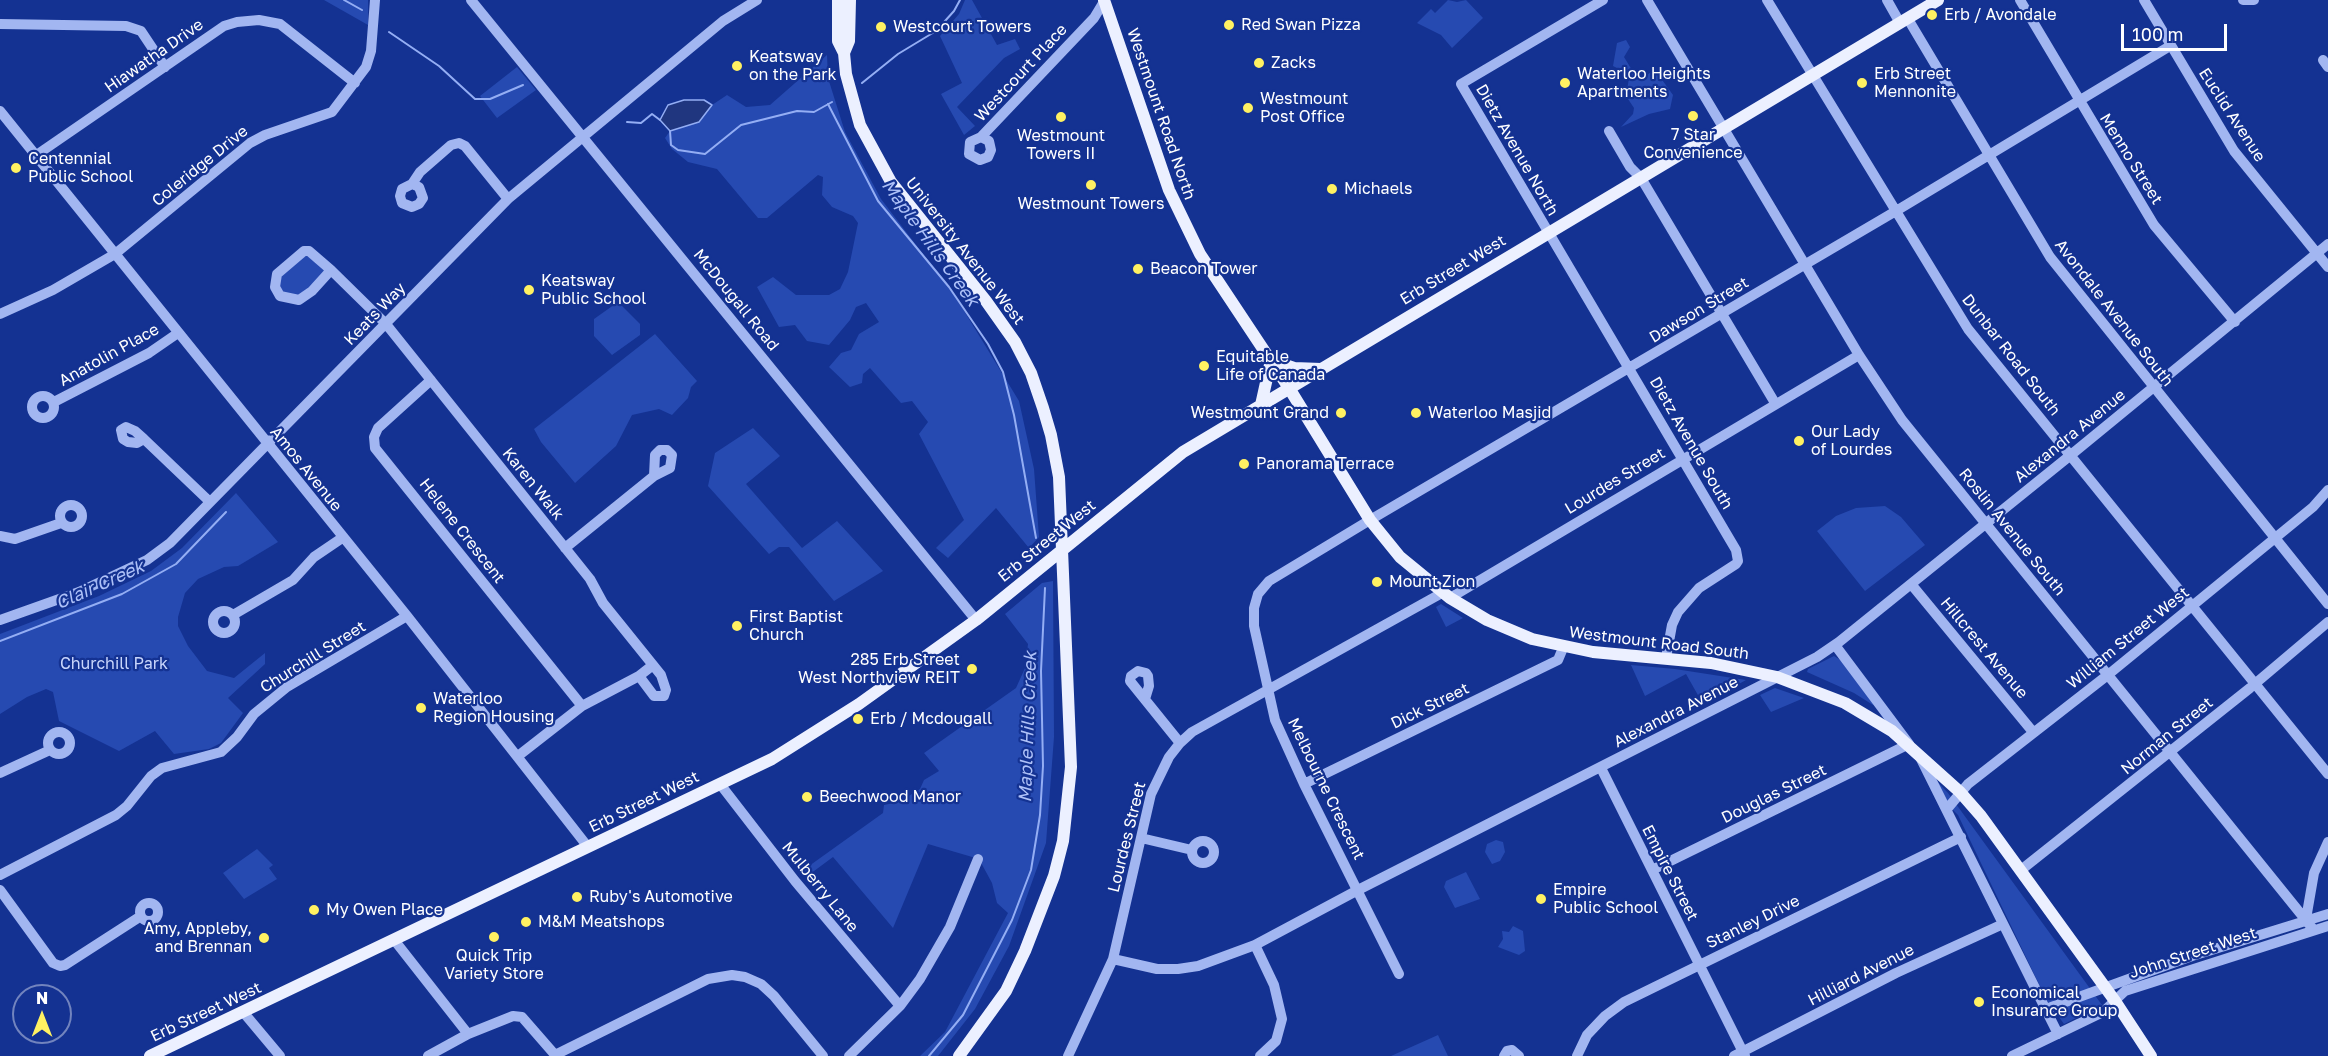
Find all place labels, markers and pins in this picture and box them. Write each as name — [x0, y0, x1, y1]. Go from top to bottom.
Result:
place label: Erb / Avondale — [1944, 5, 2056, 25]
marker: Erb / Avondale — [1925, 8, 1939, 22]
place label: Red Swan Pizza — [1241, 15, 1361, 35]
place label: Westcourt Towers — [893, 17, 1032, 37]
marker: Red Swan Pizza — [1222, 18, 1236, 32]
marker: Westcourt Towers — [874, 20, 888, 34]
place label: Keatsway on the Park — [749, 47, 837, 85]
place label: Zacks — [1271, 53, 1316, 73]
marker: Zacks — [1252, 56, 1266, 70]
marker: Keatsway on the Park — [730, 59, 744, 73]
place label: Waterloo Heights Apartments — [1577, 64, 1711, 102]
place label: Erb Street Mennonite — [1874, 64, 1956, 102]
marker: Waterloo Heights Apartments — [1558, 76, 1572, 90]
marker: Erb Street Mennonite — [1855, 76, 1869, 90]
place label: Westmount Post Office — [1260, 89, 1348, 127]
marker: Westmount Post Office — [1241, 101, 1255, 115]
marker: 7 Star Convenience — [1686, 109, 1700, 123]
marker: Westmount Towers II — [1054, 110, 1068, 124]
place label: 7 Star Convenience — [1643, 125, 1743, 163]
place label: Westmount Towers II — [1017, 126, 1105, 164]
place label: Centennial Public School — [28, 149, 133, 187]
marker: Centennial Public School — [9, 161, 23, 175]
marker: Westmount Towers — [1084, 178, 1098, 192]
place label: Michaels — [1344, 179, 1413, 199]
marker: Michaels — [1325, 182, 1339, 196]
place label: Westmount Towers — [1017, 194, 1165, 214]
place label: Beacon Tower — [1150, 259, 1257, 279]
marker: Beacon Tower — [1131, 262, 1145, 276]
place label: Keatsway Public School — [541, 271, 646, 309]
marker: Keatsway Public School — [522, 283, 536, 297]
place label: Equitable Life of Canada — [1216, 347, 1325, 385]
marker: Equitable Life of Canada — [1197, 359, 1211, 373]
place label: Westmount Grand — [1191, 403, 1329, 423]
place label: Waterloo Masjid — [1428, 403, 1551, 423]
marker: Westmount Grand — [1334, 406, 1348, 420]
marker: Waterloo Masjid — [1409, 406, 1423, 420]
place label: Our Lady of Lourdes — [1811, 422, 1892, 460]
marker: Our Lady of Lourdes — [1792, 434, 1806, 448]
place label: Panorama Terrace — [1256, 454, 1394, 474]
marker: Panorama Terrace — [1237, 457, 1251, 471]
place label: Mount Zion — [1389, 572, 1475, 592]
marker: Mount Zion — [1370, 575, 1384, 589]
place label: First Baptist Church — [749, 607, 843, 645]
marker: First Baptist Church — [730, 619, 744, 633]
place label: 285 Erb Street West Northview REIT — [798, 650, 960, 688]
marker: 285 Erb Street West Northview REIT — [965, 662, 979, 676]
place label: Waterloo Region Housing — [433, 689, 554, 727]
marker: Waterloo Region Housing — [414, 701, 428, 715]
place label: Erb / Mcdougall — [870, 709, 992, 729]
marker: Erb / Mcdougall — [851, 712, 865, 726]
place label: Beechwood Manor — [819, 787, 961, 807]
marker: Beechwood Manor — [800, 790, 814, 804]
place label: Empire Public School — [1553, 880, 1658, 918]
place label: Ruby's Automotive — [589, 887, 733, 907]
marker: Ruby's Automotive — [570, 890, 584, 904]
marker: Empire Public School — [1534, 892, 1548, 906]
place label: My Owen Place — [326, 900, 443, 920]
marker: My Owen Place — [307, 903, 321, 917]
place label: M&M Meatshops — [538, 912, 665, 932]
marker: M&M Meatshops — [519, 915, 533, 929]
place label: Amy, Appleby, and Brennan — [144, 919, 252, 957]
marker: Quick Trip Variety Store — [487, 930, 501, 944]
marker: Amy, Appleby, and Brennan — [257, 931, 271, 945]
place label: Quick Trip Variety Store — [444, 946, 544, 984]
place label: Economical Insurance Group — [1991, 983, 2117, 1021]
marker: Economical Insurance Group — [1972, 995, 1986, 1009]

